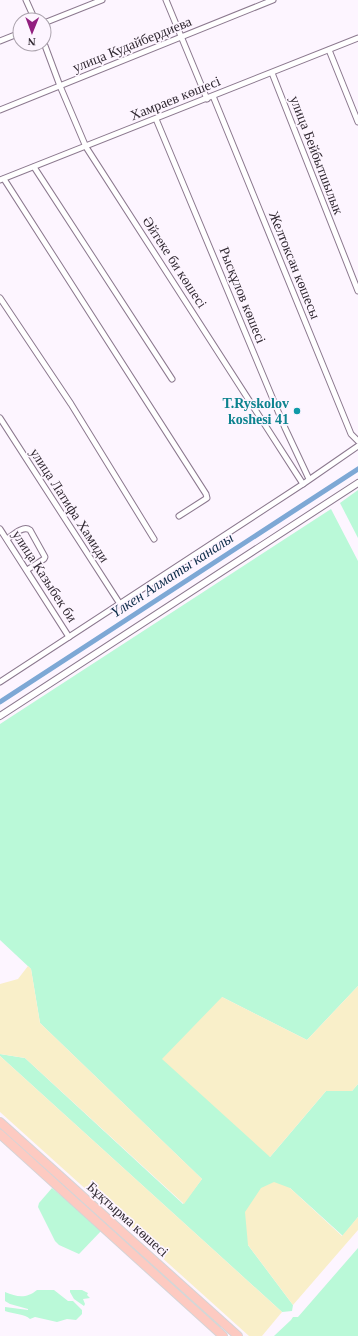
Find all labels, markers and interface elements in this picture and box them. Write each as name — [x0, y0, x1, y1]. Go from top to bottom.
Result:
north arrow — [12, 12, 52, 52]
street label: улица Кудайбердиева — [71, 13, 194, 75]
text: N — [28, 36, 36, 48]
street label: Хамраев көшесі — [128, 73, 223, 123]
street label: улица Бейбытшылык — [287, 94, 346, 217]
street label: Желтоксан көшесы — [266, 209, 323, 322]
street label: Әйтеке би көшесі — [140, 214, 210, 311]
street label: Рысқұлов көшесі — [216, 245, 269, 346]
place label: T.Ryskolov koshesi 41 — [222, 396, 289, 427]
marker: T.Ryskolov koshesi 41 — [292, 406, 302, 416]
street label: улица Латифа Хамиди — [27, 445, 112, 566]
street label: улица Казыбек би — [9, 528, 80, 625]
water label: Үлкен Алматы каналы — [108, 529, 236, 621]
street label: Бұқтырма көшесі — [84, 1179, 171, 1260]

